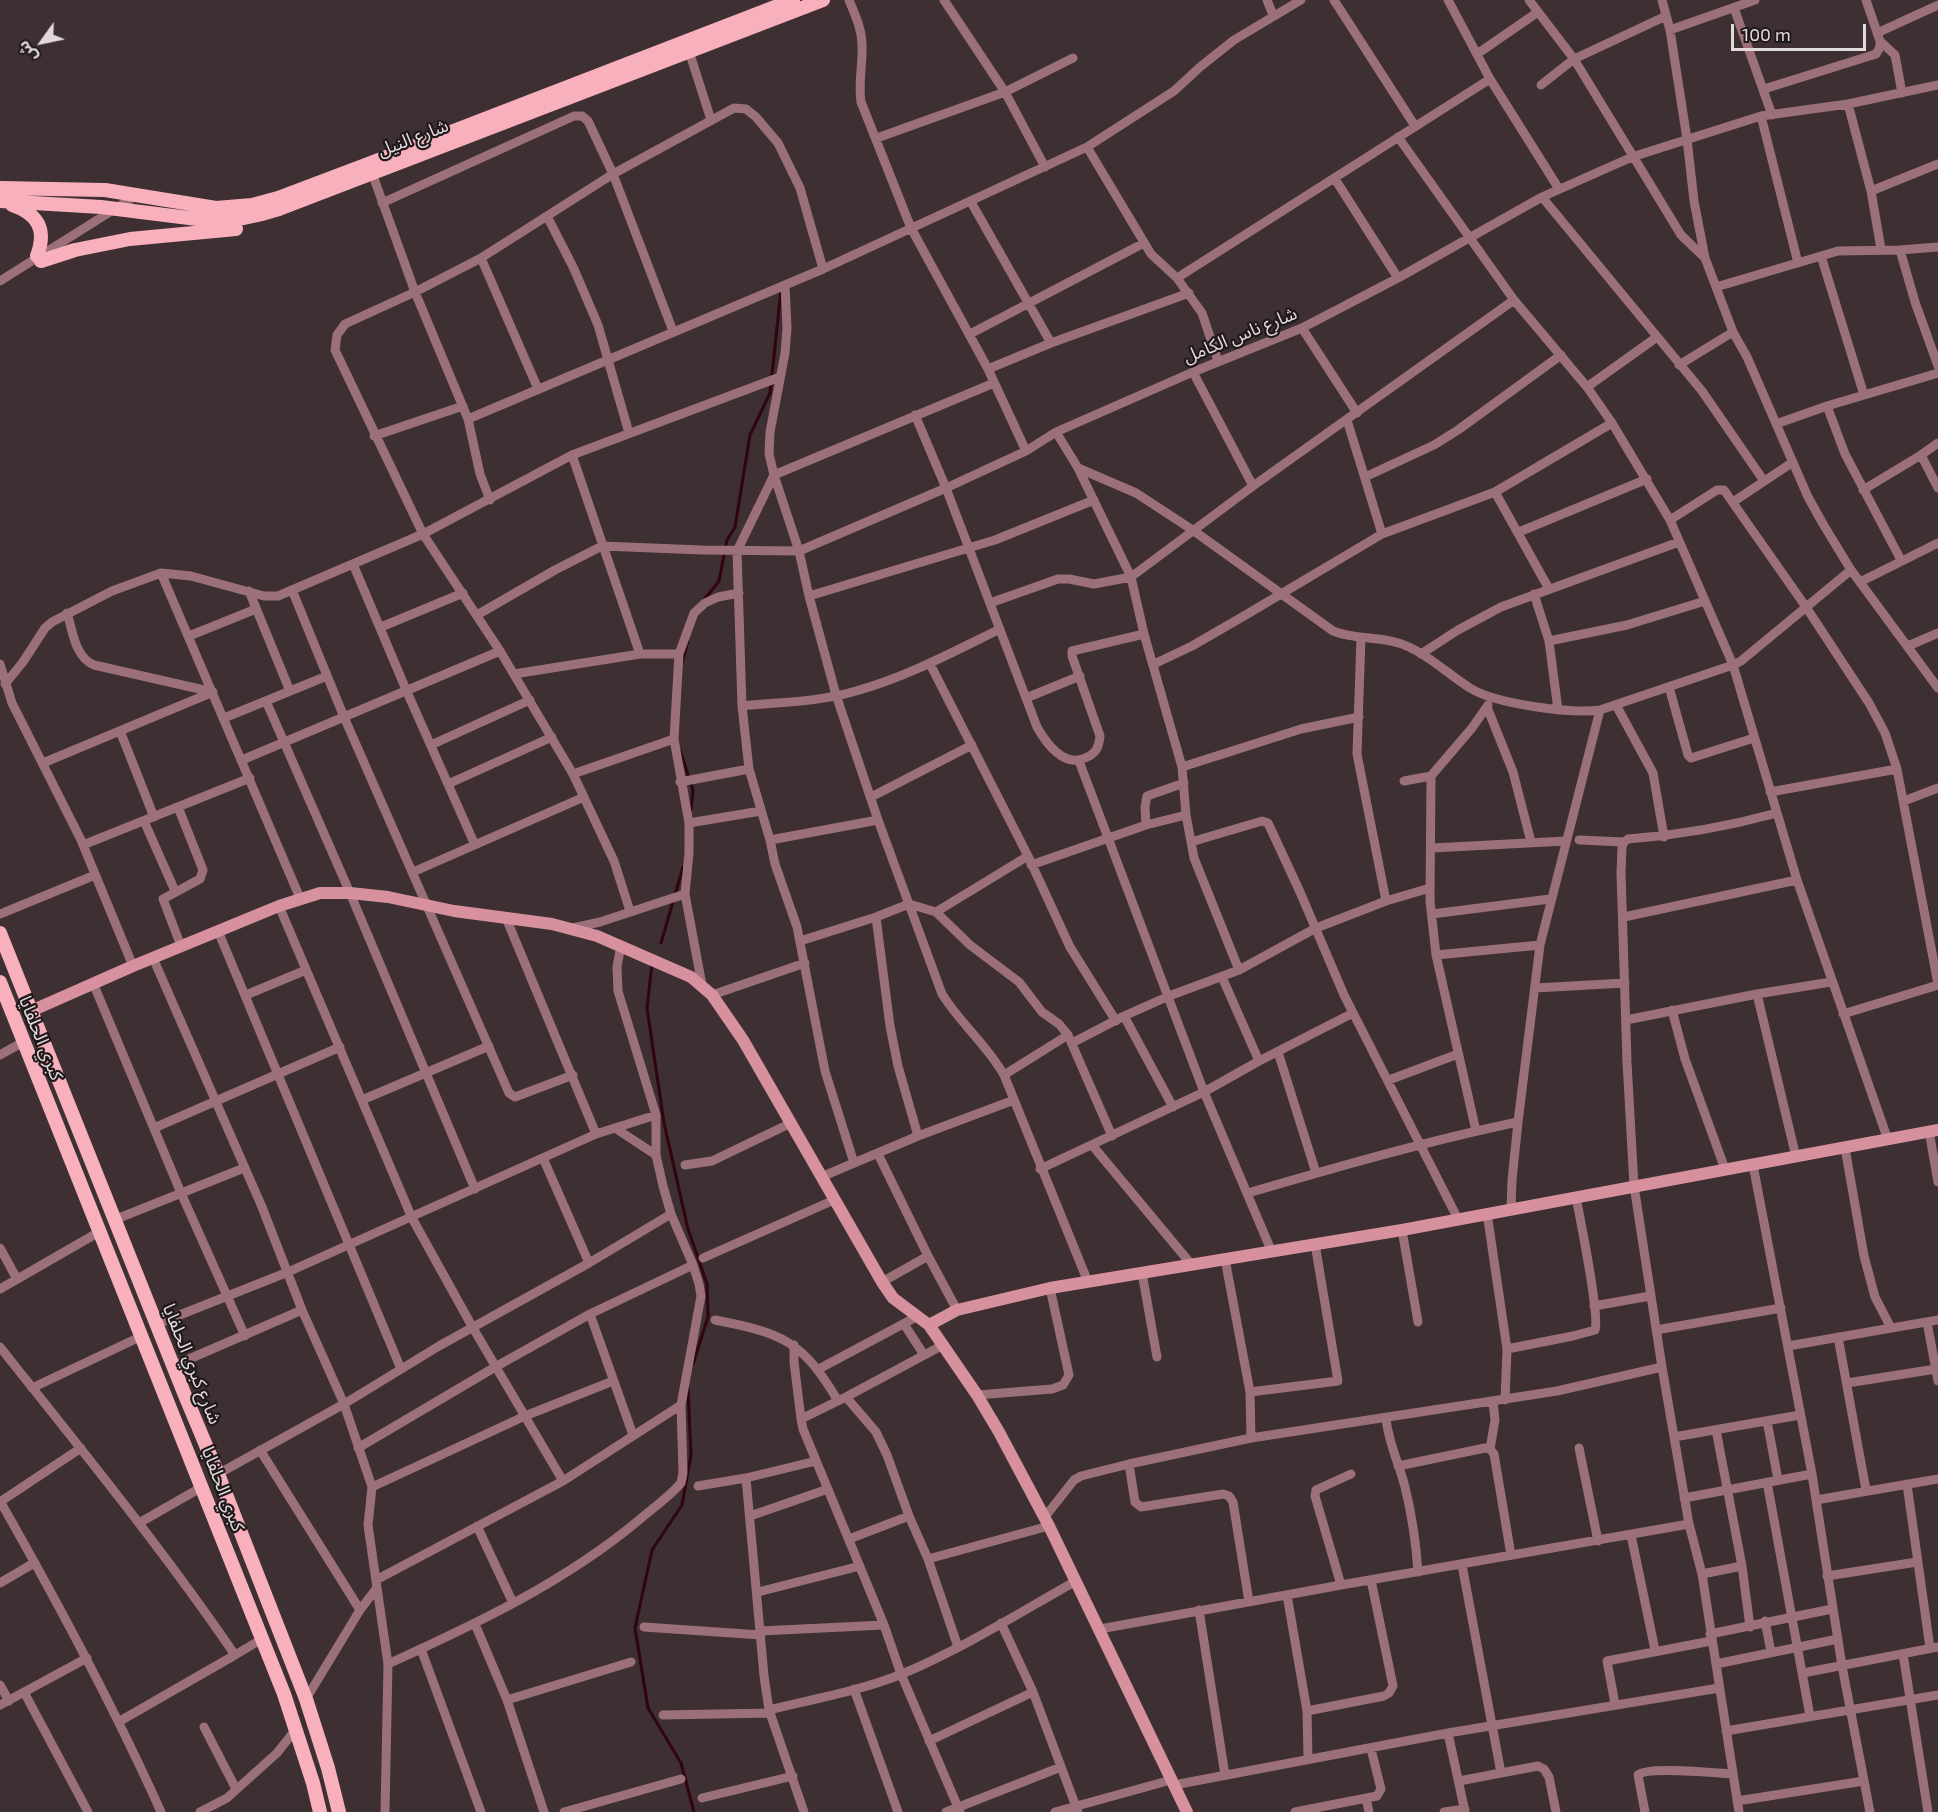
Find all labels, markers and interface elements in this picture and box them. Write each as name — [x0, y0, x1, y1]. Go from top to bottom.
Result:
north arrow — [12, 12, 72, 72]
scale bar — [1734, 12, 1869, 50]
text: 100 m — [1742, 23, 1791, 45]
text: ش — [13, 38, 40, 66]
street label: شارع النيل — [375, 115, 451, 161]
street label: شارع ناس الكامل — [1180, 302, 1300, 368]
street label: كبري الحلفايا — [14, 993, 68, 1083]
street label: شارع كبري الحلفايا — [158, 1301, 226, 1427]
street label: كبري الحلفايا — [197, 1444, 249, 1534]

